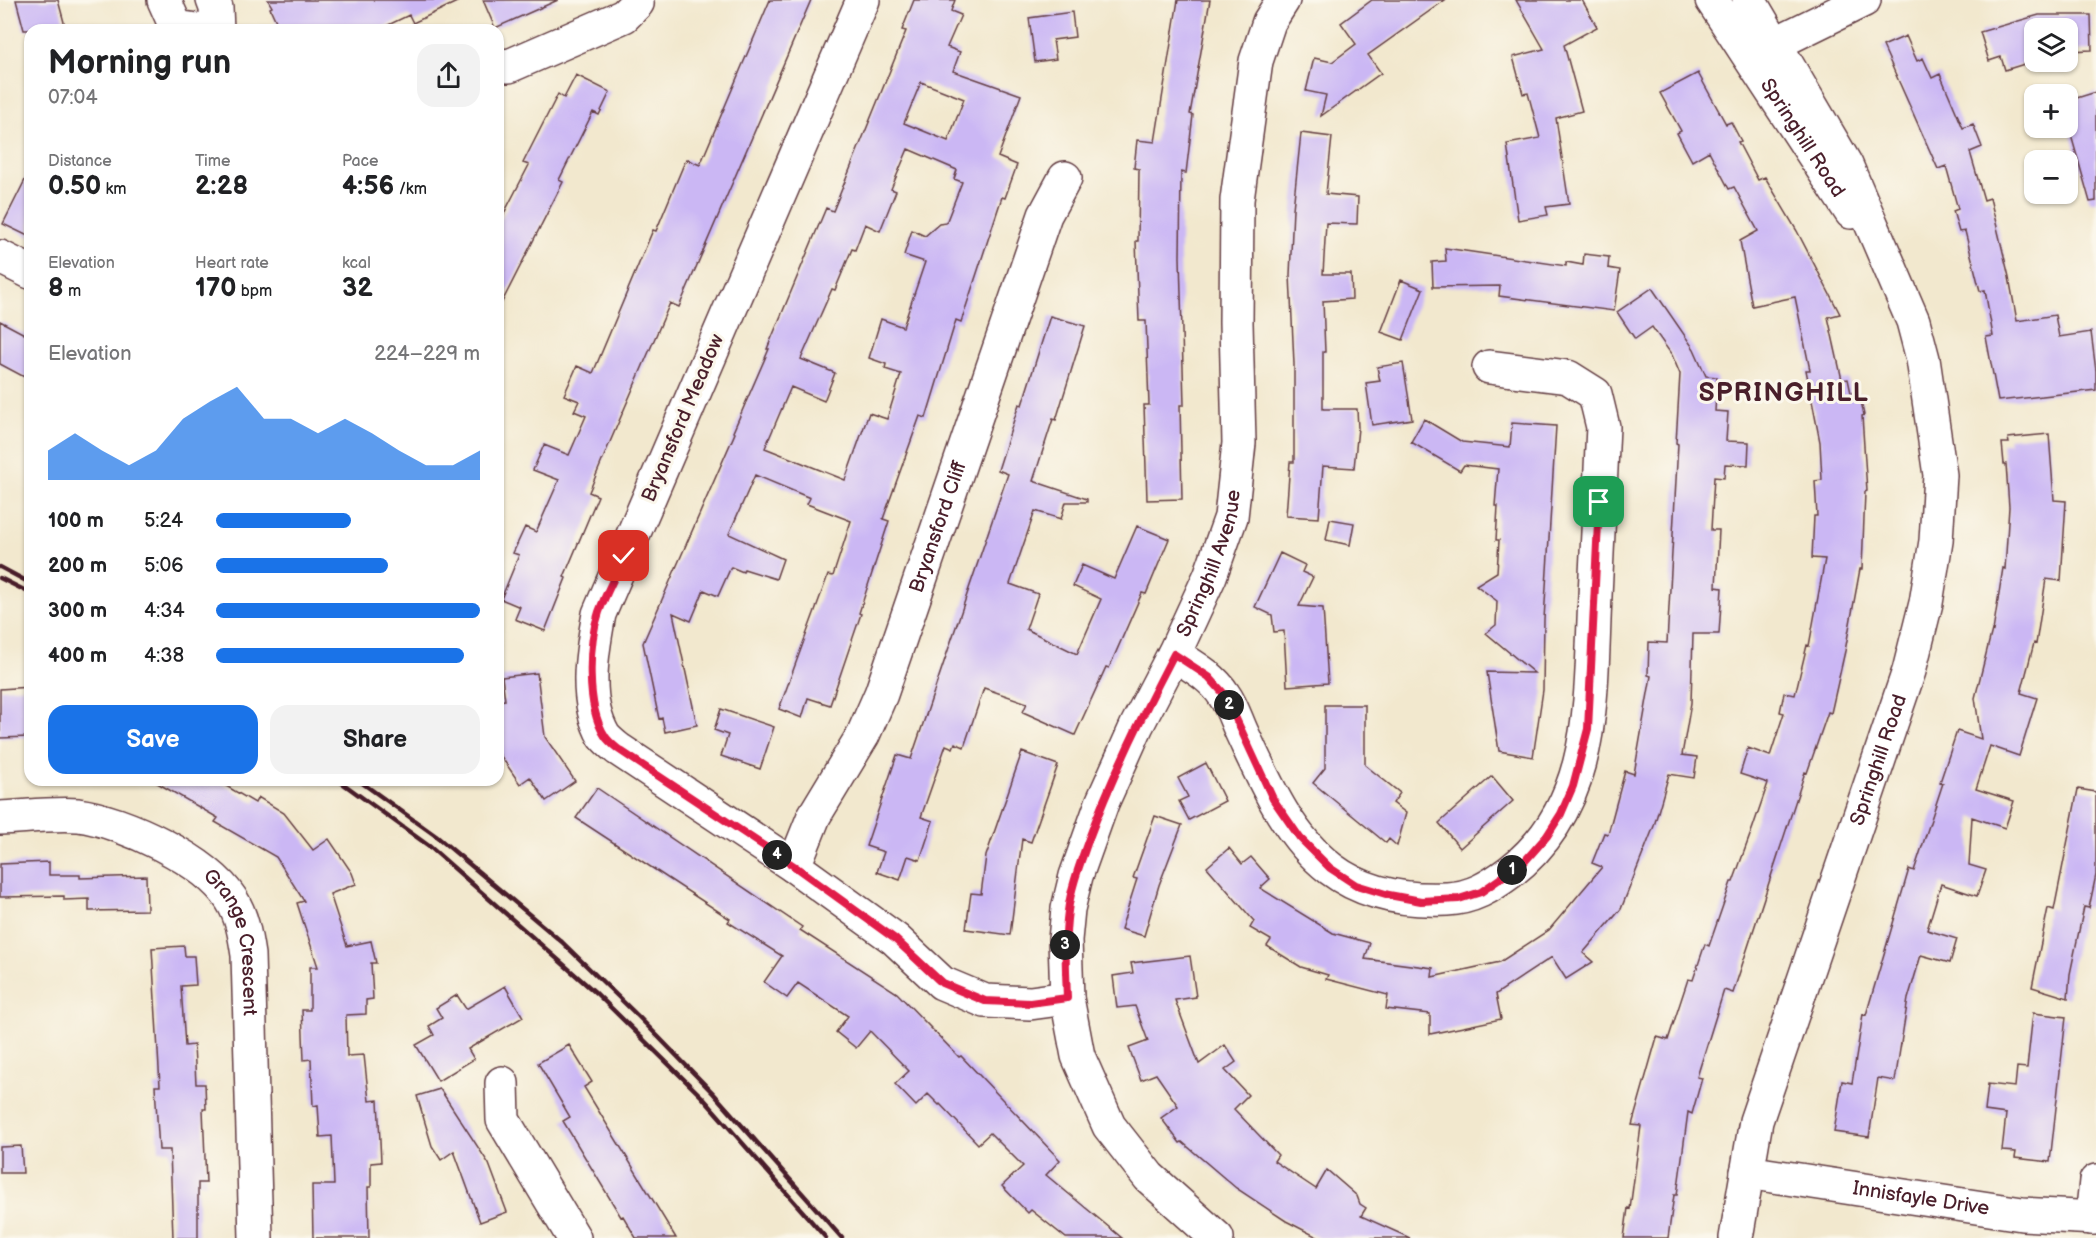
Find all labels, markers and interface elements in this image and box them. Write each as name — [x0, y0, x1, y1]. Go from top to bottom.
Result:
map controls — [2024, 18, 2078, 204]
button: layers — [2024, 18, 2078, 72]
text: Morning run — [48, 43, 231, 83]
button: share — [417, 44, 480, 107]
street label: Springhill Road — [1755, 74, 1850, 202]
button: + — [2024, 84, 2078, 138]
text: 07:04 — [48, 86, 98, 110]
button: − — [2024, 150, 2078, 204]
text: Distance — [48, 152, 112, 171]
text: Time — [195, 152, 230, 171]
text: Pace — [342, 152, 378, 171]
text: 0.50 — [48, 171, 101, 202]
text: 2:28 — [195, 171, 248, 202]
text: 4:56 — [342, 171, 394, 202]
text: km — [101, 180, 127, 199]
text: /km — [394, 180, 427, 199]
text: Elevation — [48, 254, 115, 273]
text: Heart rate — [195, 254, 269, 273]
text: kcal — [342, 254, 371, 273]
text: 8 — [48, 273, 64, 304]
text: 170 — [195, 273, 237, 304]
text: 32 — [342, 273, 373, 304]
text: m — [64, 282, 81, 301]
text: bpm — [237, 282, 272, 301]
street label: Bryansford Meadow — [637, 330, 729, 506]
text: Elevation — [48, 342, 131, 366]
text: 224–229 m — [374, 342, 480, 366]
district label: SPRINGHILL — [1699, 378, 1869, 409]
street label: Bryansford Cliff — [905, 458, 972, 596]
pin — [1573, 476, 1624, 527]
icon: arrive — [1582, 485, 1615, 518]
street label: Springhill Avenue — [1172, 488, 1246, 641]
text: 100 m — [48, 509, 104, 533]
text: 5:24 — [144, 509, 183, 533]
pin — [598, 530, 649, 581]
icon: check — [607, 539, 640, 572]
text: 200 m — [48, 554, 107, 578]
text: 5:06 — [144, 554, 183, 578]
text: 300 m — [48, 599, 107, 623]
text: 4:34 — [144, 599, 185, 623]
text: 400 m — [48, 644, 107, 668]
text: 4:38 — [144, 644, 184, 668]
pin: 2 — [1214, 690, 1244, 720]
street label: Springhill Road — [1845, 691, 1912, 829]
text: 2 — [1224, 695, 1234, 714]
button: Save — [48, 705, 258, 774]
button: Share — [270, 705, 480, 774]
pin: 4 — [762, 840, 792, 870]
text: 4 — [772, 845, 782, 864]
pin: 1 — [1497, 855, 1527, 885]
text: 1 — [1509, 860, 1515, 879]
street label: Grange Crescent — [198, 864, 262, 1016]
pin: 3 — [1050, 930, 1080, 960]
text: 3 — [1060, 935, 1070, 954]
street label: Innisfayle Drive — [1851, 1176, 1991, 1221]

